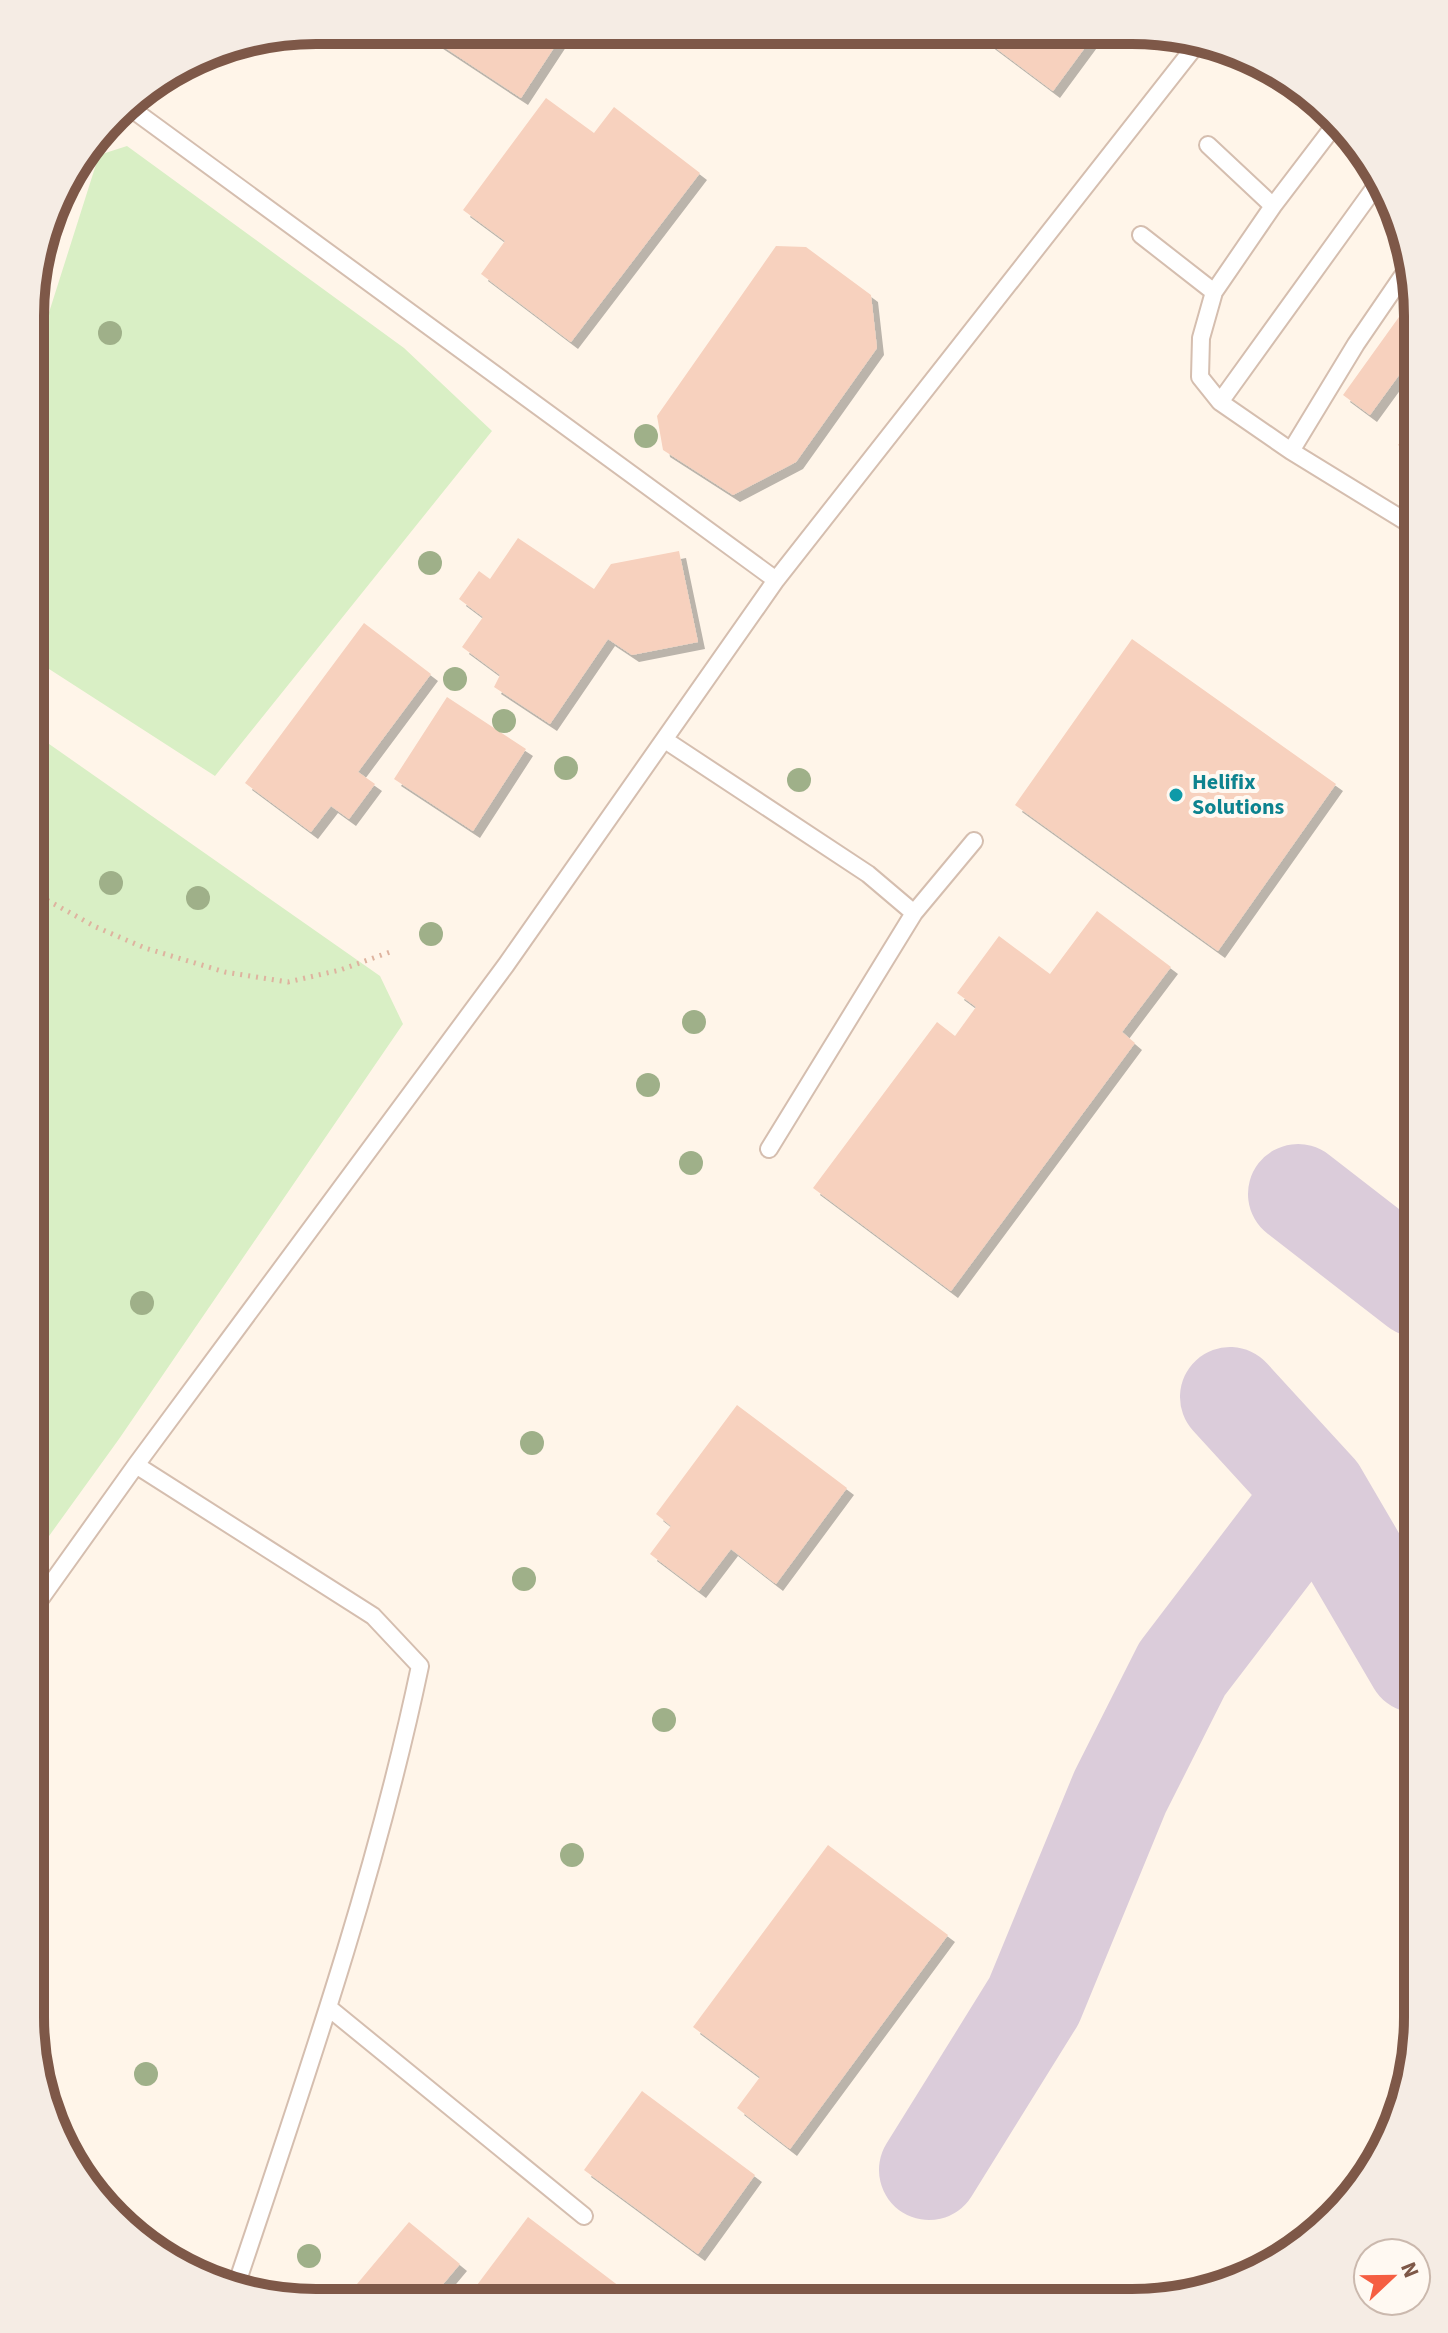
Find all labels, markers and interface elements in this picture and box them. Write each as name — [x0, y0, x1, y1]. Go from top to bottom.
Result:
place label: Helifix Solutions — [1192, 766, 1285, 823]
marker: Helifix Solutions — [1167, 786, 1185, 804]
north arrow — [1352, 2237, 1432, 2317]
text: N — [1392, 2257, 1427, 2283]

